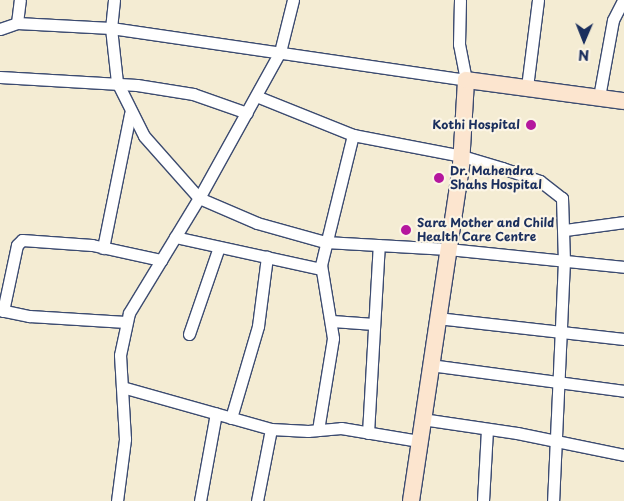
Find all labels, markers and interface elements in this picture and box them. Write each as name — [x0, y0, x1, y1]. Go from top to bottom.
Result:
north arrow — [559, 15, 609, 65]
text: N — [578, 45, 589, 66]
place label: Kothi Hospital — [432, 118, 520, 132]
marker: Kothi Hospital — [524, 118, 538, 132]
place label: Dr. Mahendra Shahs Hospital — [450, 164, 542, 192]
marker: Dr. Mahendra Shahs Hospital — [432, 171, 446, 185]
place label: Sara Mother and Child Health Care Centre — [417, 216, 557, 244]
marker: Sara Mother and Child Health Care Centre — [399, 223, 413, 237]

